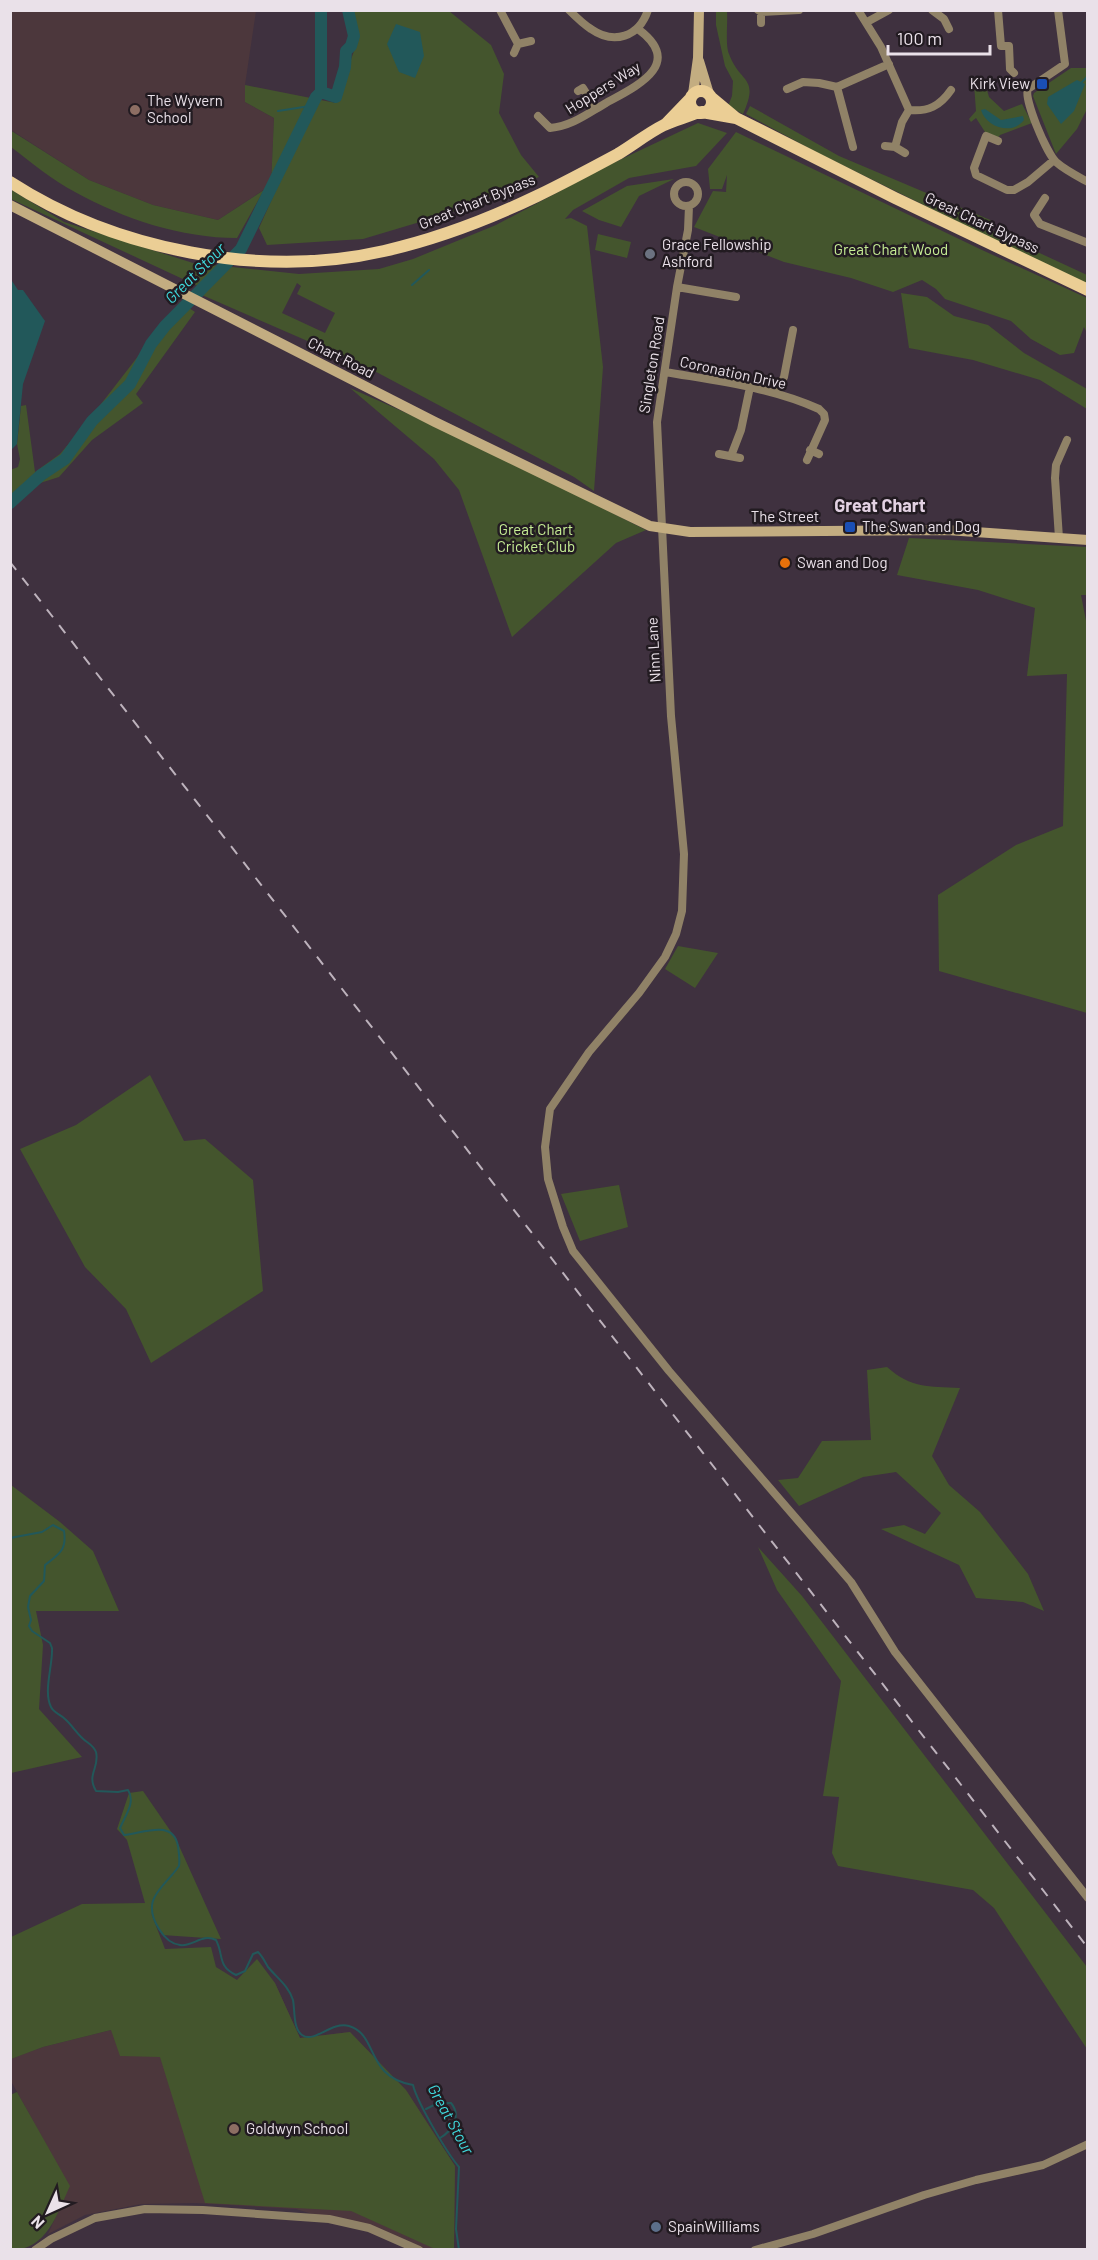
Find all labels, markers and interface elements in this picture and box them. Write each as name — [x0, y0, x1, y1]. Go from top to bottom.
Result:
scale bar — [888, 18, 990, 56]
text: 100 m — [897, 27, 942, 49]
street label: Hoppers Way — [562, 57, 643, 117]
place label: Kirk View — [970, 74, 1030, 92]
marker: Kirk View — [1035, 77, 1049, 91]
place label: The Wyvern School — [147, 91, 223, 126]
marker: The Wyvern School — [128, 103, 142, 117]
street label: Great Chart Bypass — [416, 170, 537, 233]
street label: Great Chart Bypass — [922, 188, 1042, 256]
place label: Grace Fellowship Ashford — [662, 235, 772, 270]
water label: Great Stour — [161, 238, 230, 307]
park label: Great Chart Wood — [834, 240, 948, 258]
marker: Grace Fellowship Ashford — [643, 247, 657, 261]
street label: Singleton Road — [634, 315, 668, 415]
street label: Chart Road — [305, 333, 378, 382]
street label: Coronation Drive — [678, 352, 788, 392]
district label: Great Chart — [834, 494, 926, 516]
street label: The Street — [751, 507, 819, 525]
place label: The Swan and Dog — [862, 517, 980, 535]
park label: Great Chart Cricket Club — [497, 520, 575, 555]
marker: The Swan and Dog — [843, 520, 857, 534]
place label: Swan and Dog — [797, 553, 887, 571]
marker: Swan and Dog — [778, 556, 792, 570]
street label: Ninn Lane — [642, 617, 664, 683]
water label: Great Stour — [424, 2080, 479, 2158]
place label: Goldwyn School — [246, 2119, 348, 2137]
marker: Goldwyn School — [227, 2122, 241, 2136]
north arrow — [18, 2182, 78, 2242]
text: N — [27, 2212, 48, 2233]
place label: SpainWilliams — [668, 2217, 760, 2235]
marker: SpainWilliams — [649, 2220, 663, 2234]

